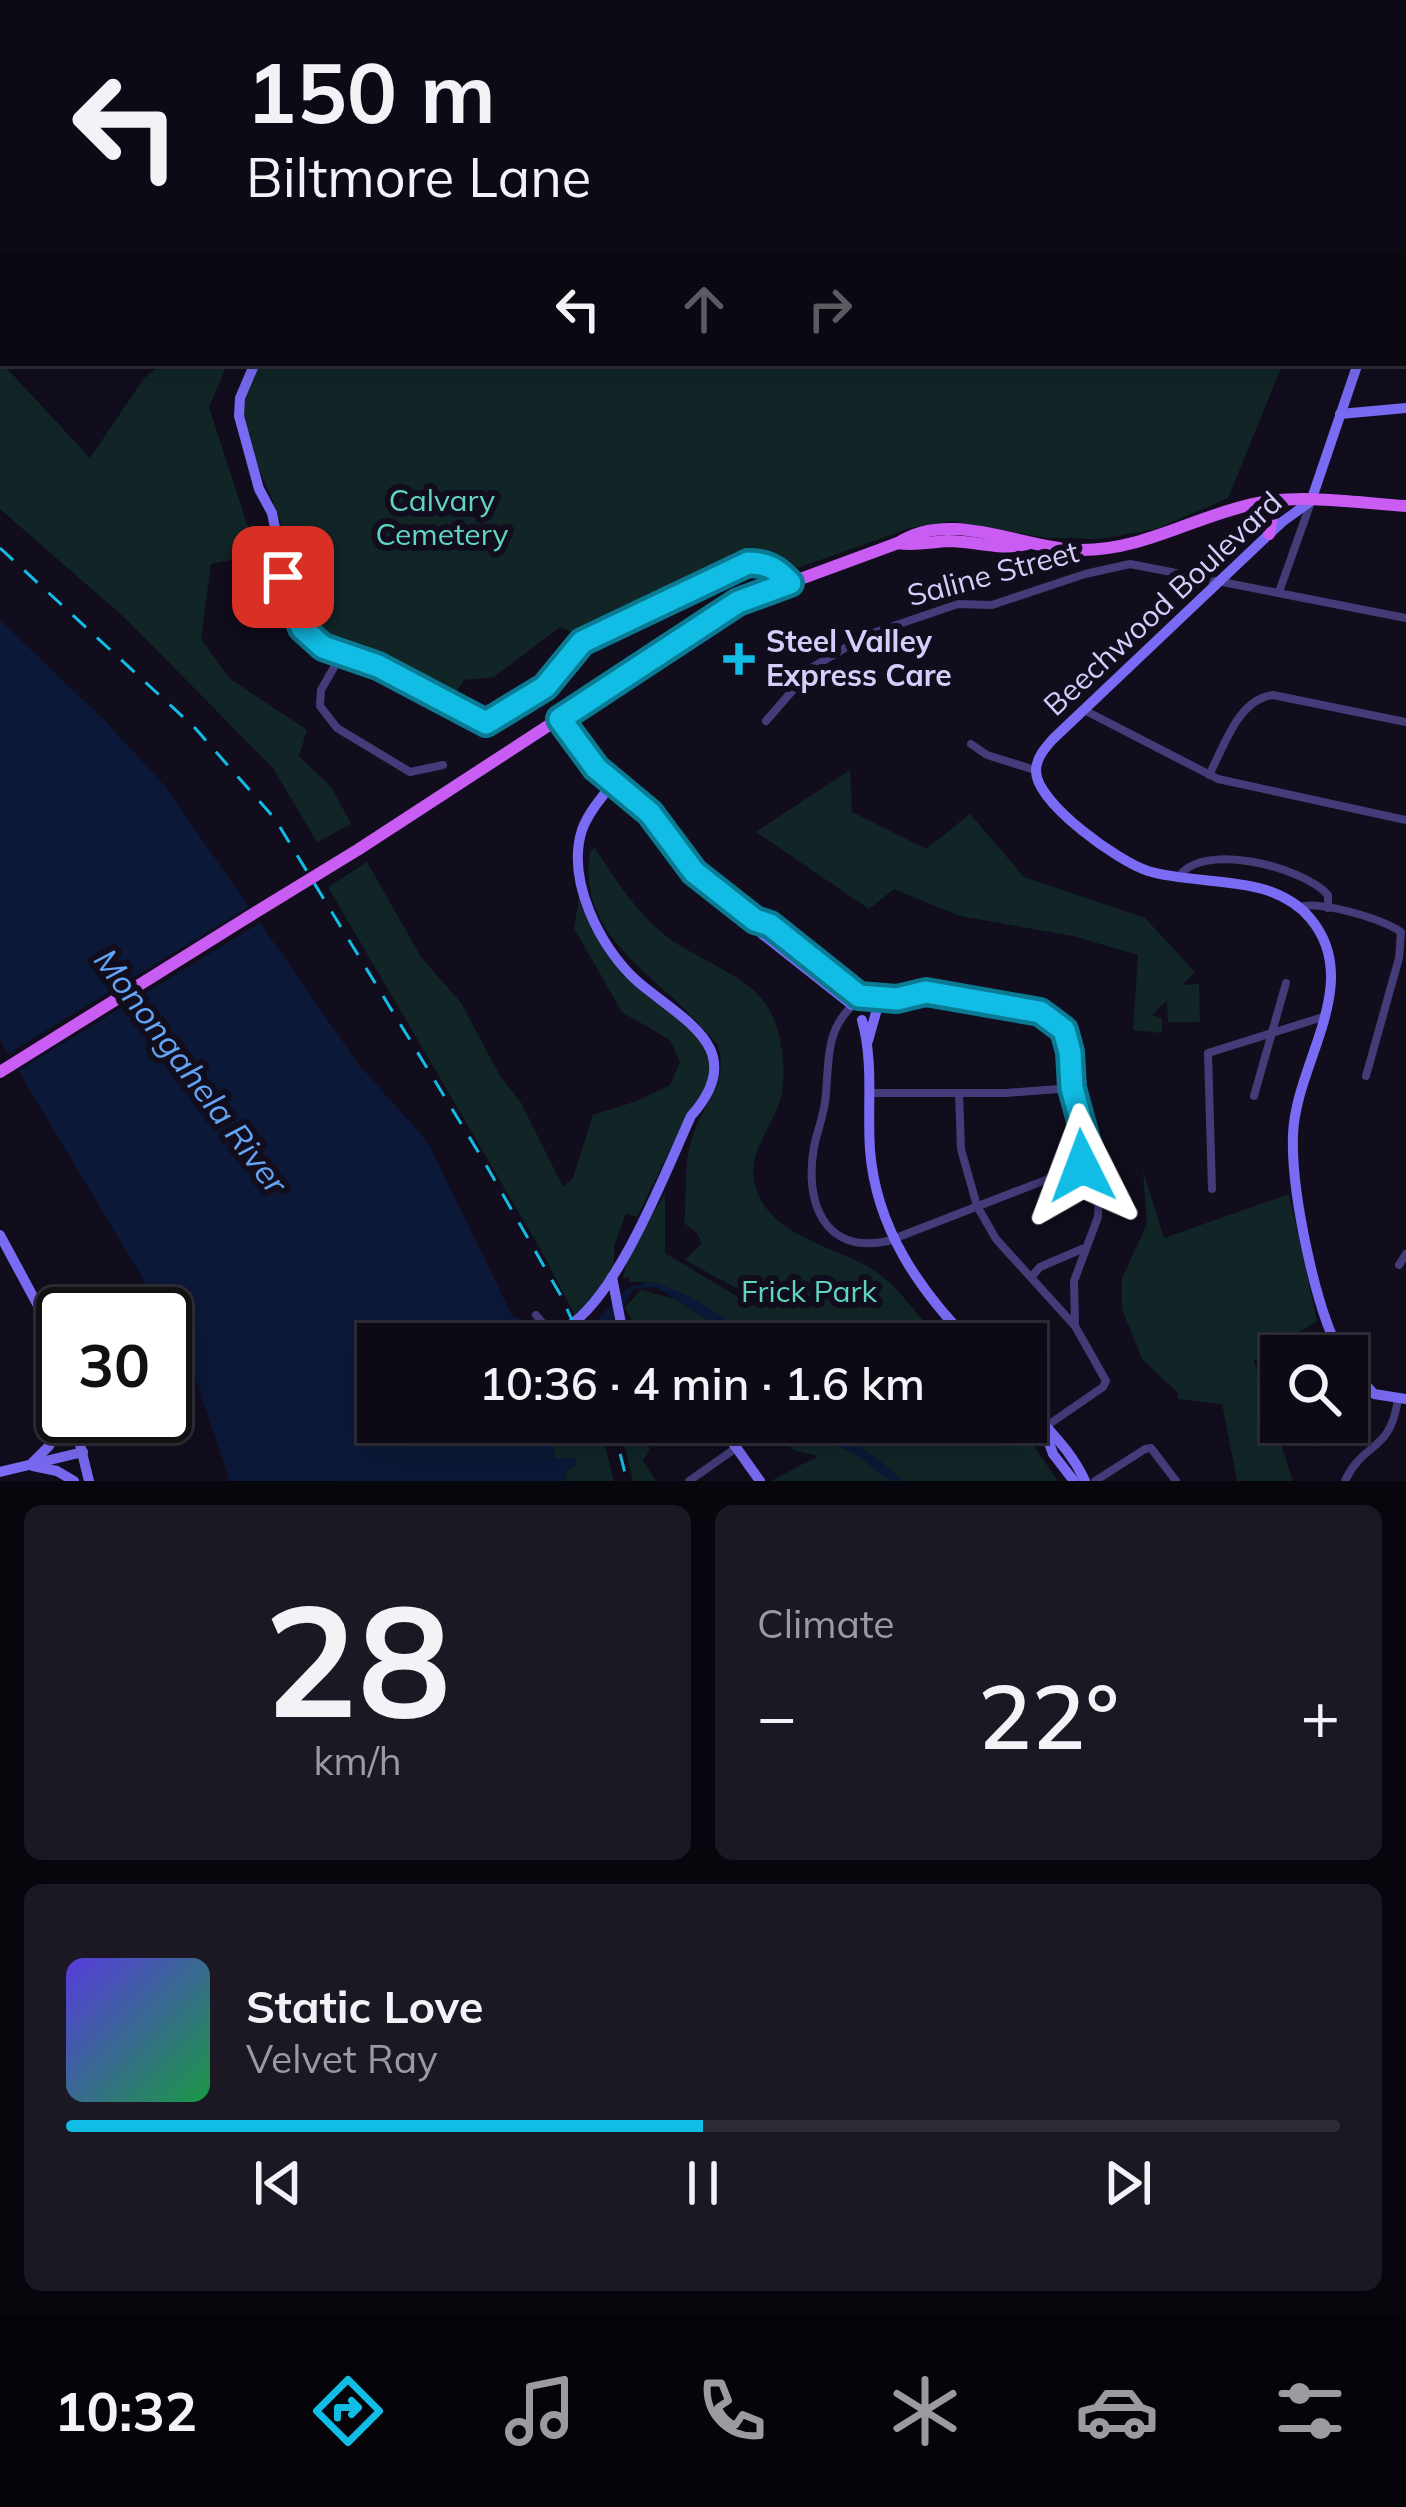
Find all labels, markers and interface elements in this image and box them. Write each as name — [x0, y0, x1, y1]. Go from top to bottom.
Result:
text: 150 m — [246, 39, 496, 144]
icon: left — [48, 48, 204, 204]
text: Biltmore Lane — [246, 143, 591, 211]
icon: left — [545, 276, 611, 342]
icon: ahead — [671, 276, 737, 342]
icon: right — [797, 276, 863, 342]
park label: Calvary Cemetery — [376, 481, 508, 553]
street label: Beechwood Boulevard — [1035, 483, 1289, 723]
pin — [232, 526, 334, 628]
street label: Saline Street — [903, 532, 1083, 614]
icon: arrive — [250, 544, 316, 610]
place label: Steel Valley Express Care — [766, 622, 952, 694]
marker: Steel Valley Express Care — [723, 643, 755, 675]
water label: Monongahela River — [86, 940, 298, 1203]
position arrow — [1019, 1103, 1145, 1229]
park label: Frick Park — [741, 1272, 877, 1310]
speed limit sign: 30 — [36, 1287, 192, 1443]
map controls — [1260, 1335, 1368, 1443]
button: search — [1260, 1335, 1368, 1443]
text: 10:36 · 4 min · 1.6 km — [479, 1355, 925, 1411]
text: 28 — [264, 1560, 451, 1756]
text: Climate — [757, 1599, 895, 1648]
text: 22° — [978, 1659, 1119, 1772]
text: − — [757, 1674, 797, 1757]
text: + — [1300, 1674, 1340, 1757]
text: km/h — [313, 1736, 402, 1785]
text: Static Love — [246, 1978, 483, 2034]
text: Velvet Ray — [246, 2034, 438, 2083]
icon: previous — [245, 2150, 311, 2216]
icon: pause — [670, 2150, 736, 2216]
icon: next — [1095, 2150, 1161, 2216]
icon: directions — [306, 2369, 390, 2453]
icon: music — [498, 2369, 582, 2453]
icon: phone — [690, 2369, 774, 2453]
icon: climate — [883, 2369, 967, 2453]
icon: car — [1075, 2369, 1159, 2453]
icon: filters — [1268, 2369, 1352, 2453]
text: 10:32 — [54, 2377, 197, 2445]

